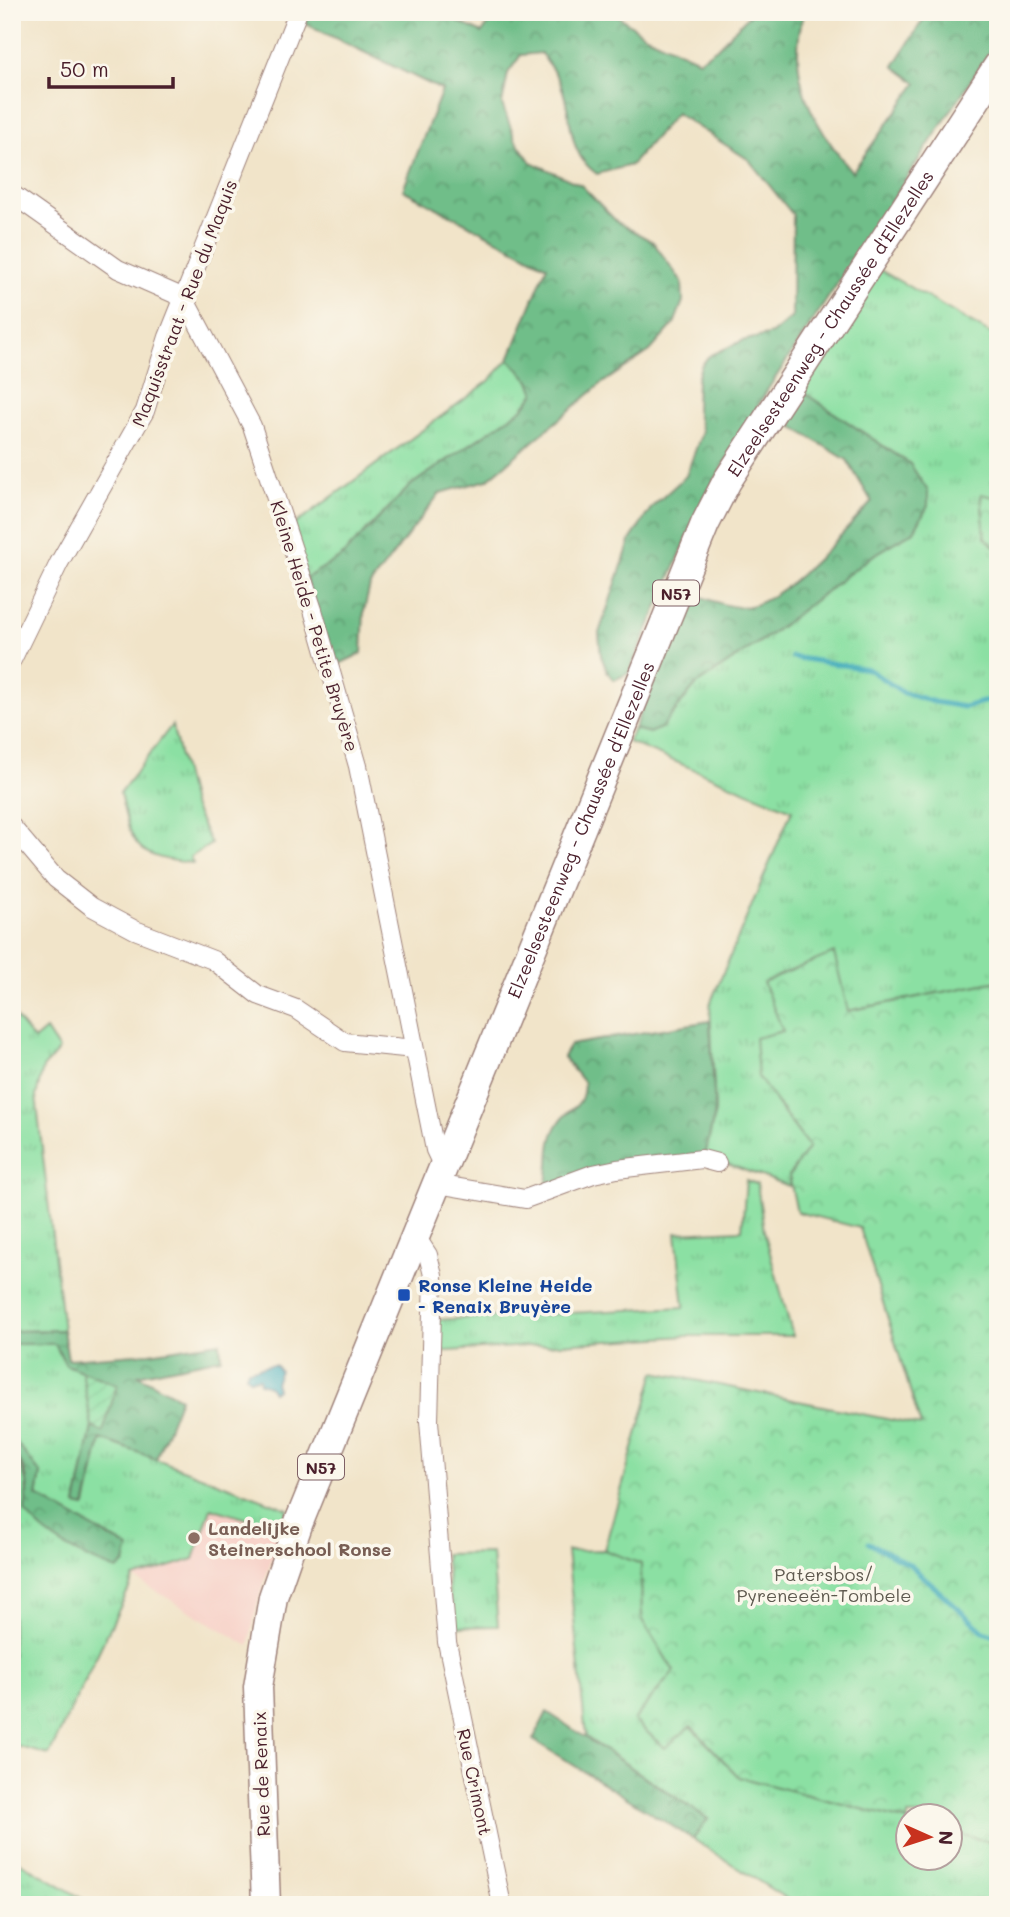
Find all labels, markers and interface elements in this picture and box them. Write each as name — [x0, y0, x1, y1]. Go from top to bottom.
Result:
scale bar — [49, 46, 173, 90]
text: 50 m — [60, 55, 109, 82]
street label: Elzeelsesteenweg - Chaussée d'Ellezelles — [721, 165, 939, 481]
street label: Maquisstraat - Rue du Maquis — [126, 176, 242, 430]
street label: Kleine Heide - Petite Bruyère — [265, 498, 365, 754]
road number: N57 — [653, 580, 699, 606]
street label: Elzeelsesteenweg - Chaussée d'Ellezelles — [501, 658, 660, 1002]
place label: Ronse Kleine Heide - Renaix Bruyère — [418, 1273, 593, 1318]
marker: Ronse Kleine Heide - Renaix Bruyère — [396, 1287, 412, 1303]
road number: N57 — [298, 1455, 344, 1480]
place label: Landelijke Steinerschool Ronse — [208, 1516, 392, 1561]
marker: Landelijke Steinerschool Ronse — [186, 1530, 202, 1546]
park label: Patersbos/ Pyreneeën-Tombele — [737, 1562, 911, 1607]
street label: Rue de Renaix — [247, 1711, 275, 1837]
street label: Rue Crimont — [452, 1726, 498, 1838]
north arrow — [894, 1801, 964, 1871]
text: N — [934, 1830, 959, 1846]

